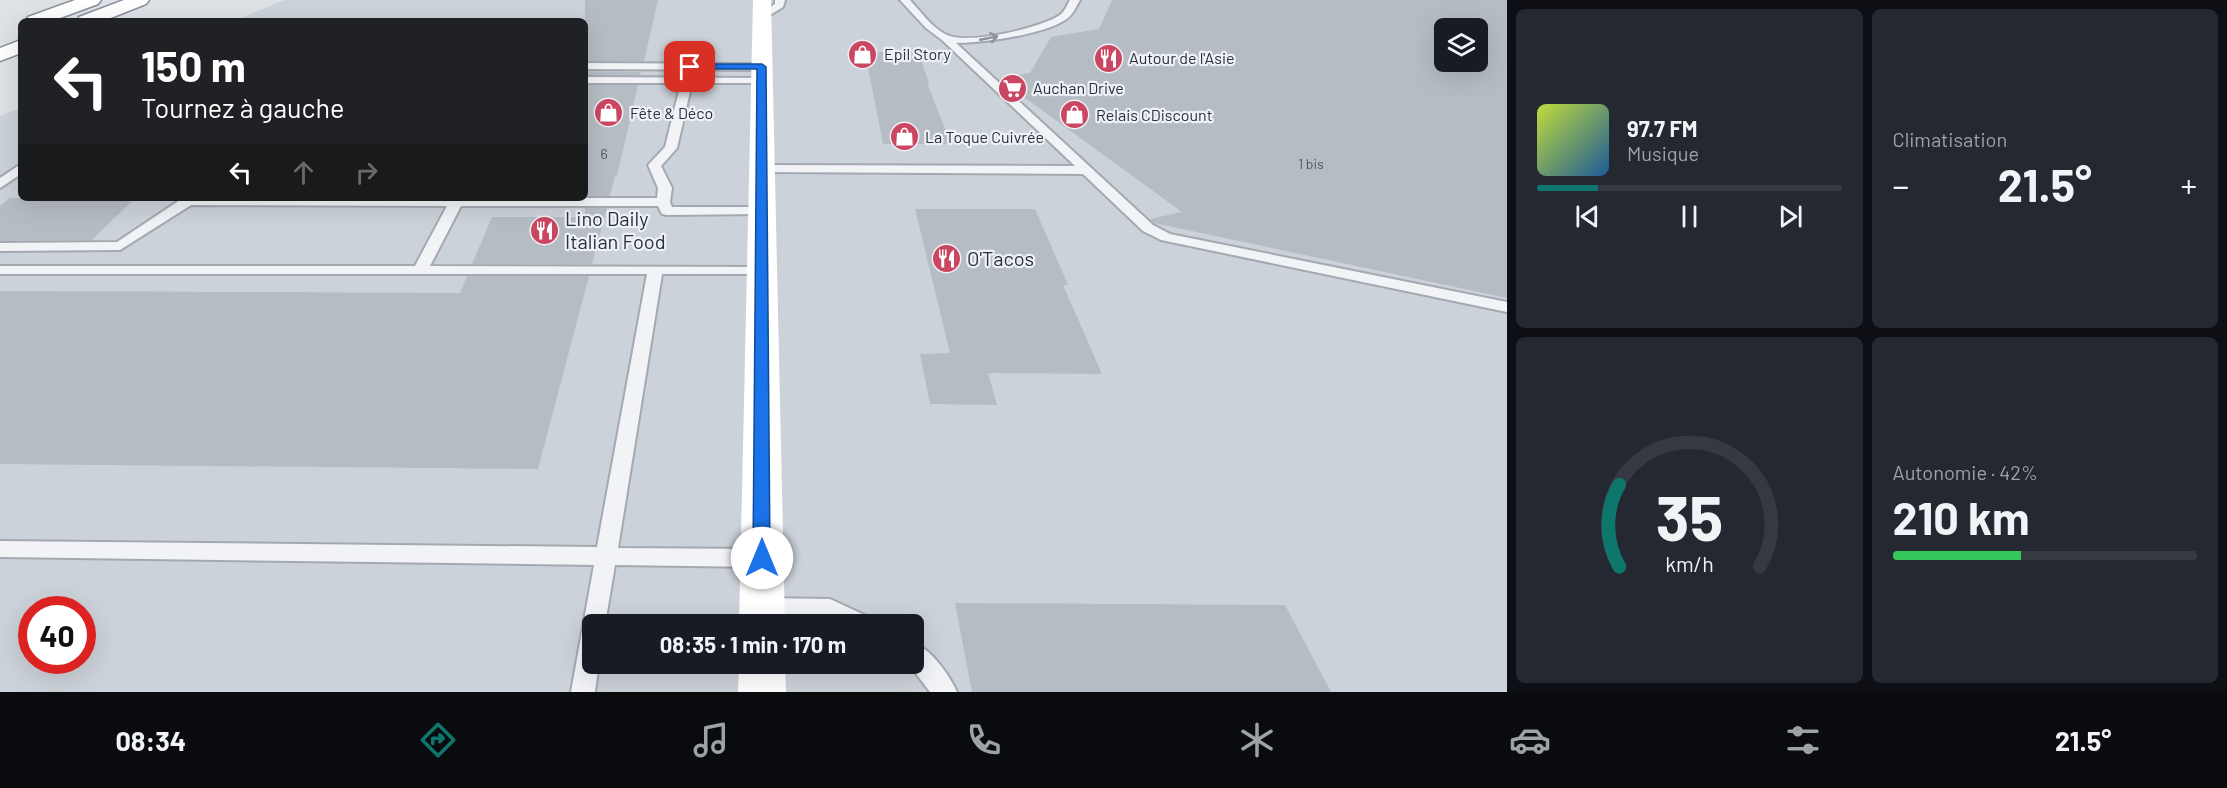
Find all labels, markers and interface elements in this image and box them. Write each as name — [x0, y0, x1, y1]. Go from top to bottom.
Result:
map controls — [1434, 18, 1488, 72]
button: layers — [1434, 18, 1488, 72]
one-way arrow — [979, 32, 998, 43]
shop icon: Epil Story — [847, 38, 879, 70]
text: 150 m — [141, 40, 246, 90]
pin — [664, 41, 715, 92]
icon: left — [42, 42, 120, 120]
restaurant icon: Autour de l'Asie — [1092, 42, 1124, 74]
place label: Epil Story — [884, 44, 951, 63]
place label: Autour de l'Asie — [1129, 48, 1235, 67]
icon: arrive — [673, 50, 706, 83]
supermarket icon: Auchan Drive — [996, 72, 1028, 104]
place label: Auchan Drive — [1033, 78, 1124, 97]
text: Tournez à gauche — [141, 91, 344, 123]
shop icon: Fête & Déco — [593, 97, 625, 129]
shop icon: Relais CDiscount — [1059, 99, 1091, 131]
place label: Fête & Déco — [630, 103, 713, 122]
place label: Relais CDiscount — [1096, 105, 1213, 124]
text: 97.7 FM — [1627, 115, 1697, 141]
shop icon: La Toque Cuivrée — [888, 121, 920, 153]
place label: La Toque Cuivrée — [925, 127, 1044, 146]
text: Climatisation — [1893, 127, 2007, 151]
text: Musique — [1627, 141, 1699, 165]
house number: 6 — [600, 145, 608, 162]
house number: 1 bis — [1298, 155, 1324, 172]
icon: left — [224, 156, 257, 189]
icon: ahead — [287, 156, 320, 189]
icon: right — [350, 156, 383, 189]
text: 21.5° — [1998, 157, 2092, 211]
text: − — [1893, 165, 1909, 205]
text: + — [2181, 165, 2197, 205]
icon: previous — [1571, 200, 1604, 233]
icon: pause — [1673, 200, 1706, 233]
icon: next — [1774, 200, 1807, 233]
place label: Lino Daily Italian Food — [565, 206, 666, 253]
restaurant icon: Lino Daily Italian Food — [528, 214, 560, 246]
restaurant icon: O'Tacos — [930, 243, 962, 275]
place label: O'Tacos — [967, 246, 1034, 270]
text: Autonomie · 42% — [1893, 460, 2038, 484]
text: 35 — [1656, 479, 1723, 553]
text: 210 km — [1893, 490, 2030, 544]
position arrow — [730, 526, 794, 590]
text: km/h — [1665, 551, 1714, 576]
speed limit sign: 40 — [18, 596, 96, 674]
text: 08:35 · 1 min · 170 m — [660, 631, 846, 657]
icon: directions — [417, 719, 459, 761]
icon: music — [690, 719, 732, 761]
icon: phone — [963, 719, 1005, 761]
icon: climate — [1236, 719, 1278, 761]
icon: car — [1509, 719, 1551, 761]
icon: filters — [1782, 719, 1824, 761]
text: 08:34 — [115, 724, 186, 756]
text: 21.5° — [2055, 724, 2111, 756]

